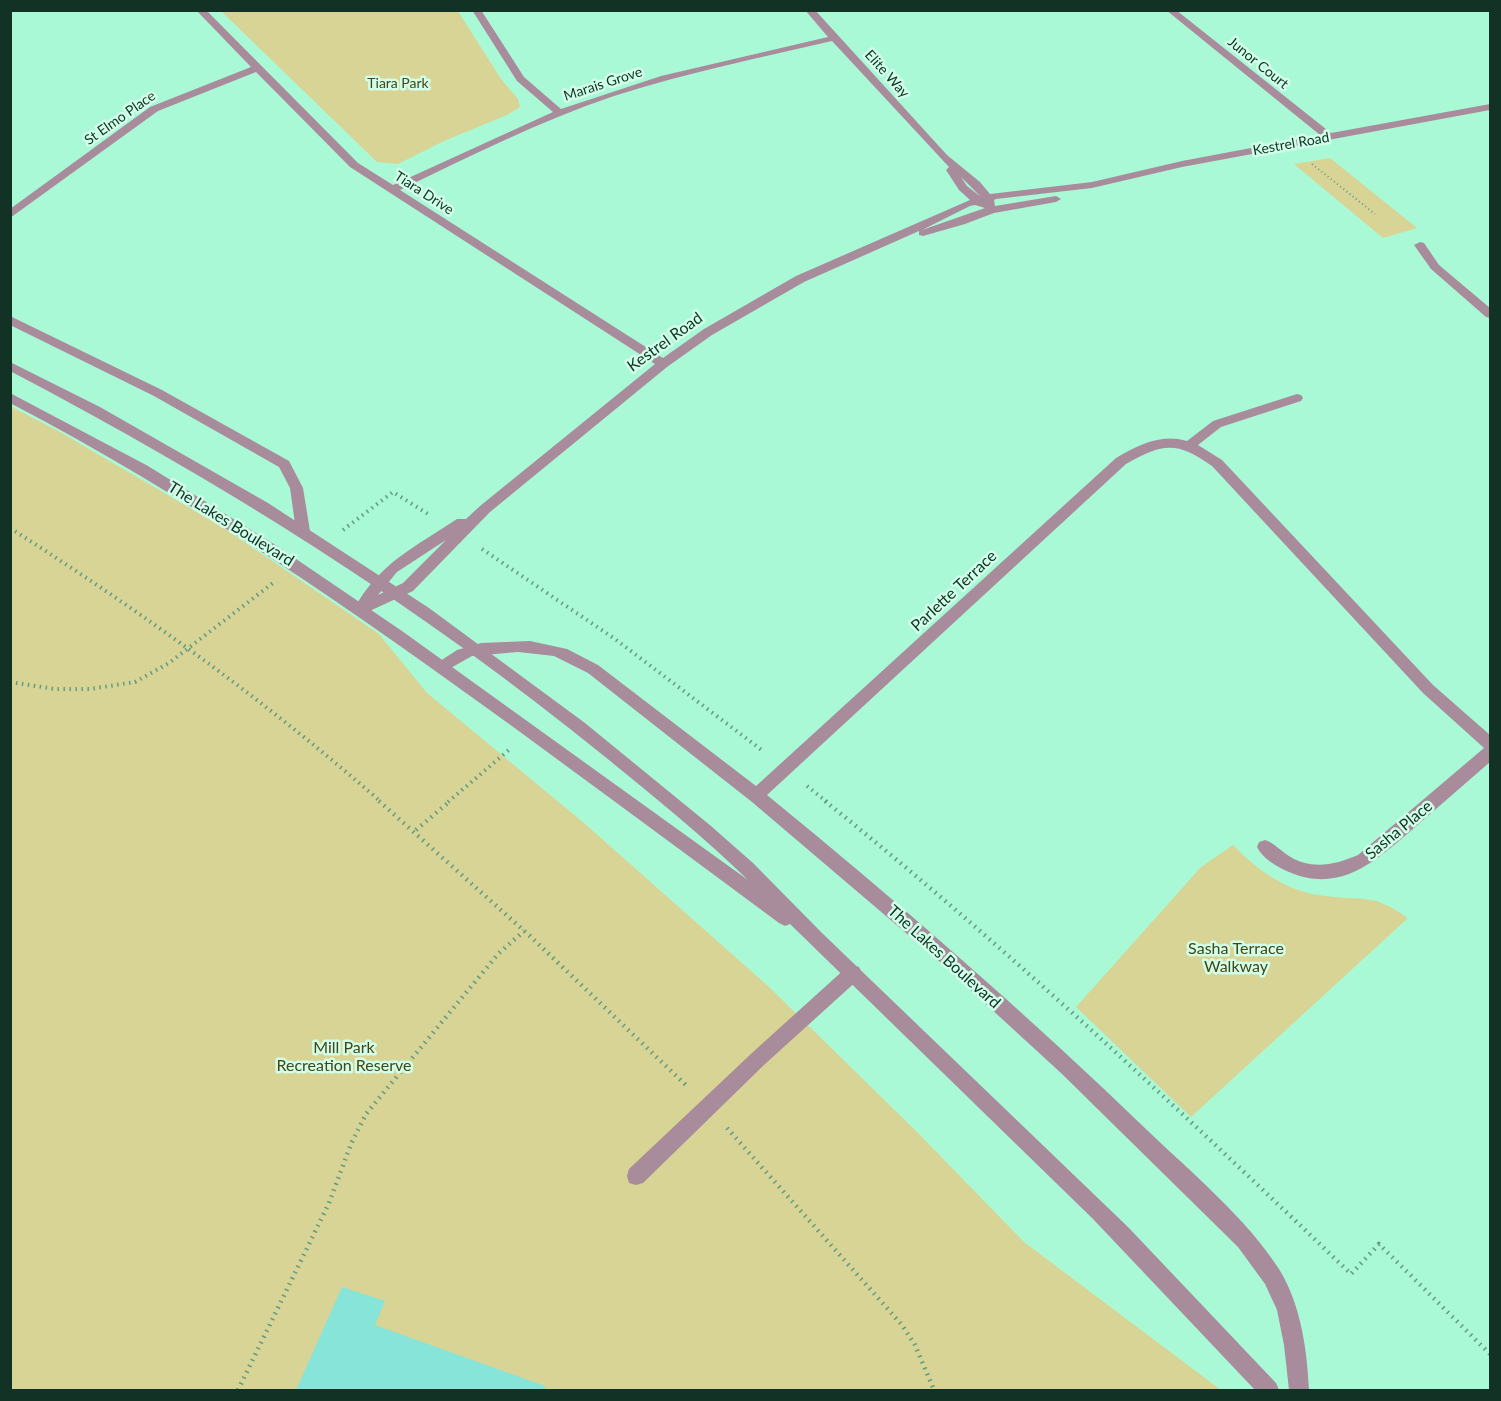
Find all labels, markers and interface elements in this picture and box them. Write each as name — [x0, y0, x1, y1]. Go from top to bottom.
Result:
street label: Junor Court — [1224, 33, 1292, 93]
street label: Elite Way — [861, 47, 913, 101]
street label: Marais Grove — [562, 63, 644, 105]
park label: Tiara Park — [367, 75, 429, 91]
street label: St Elmo Place — [81, 87, 159, 149]
street label: Kestrel Road — [1251, 129, 1331, 159]
street label: Tiara Drive — [391, 168, 457, 218]
street label: Kestrel Road — [624, 308, 706, 376]
street label: The Lakes Boulevard — [164, 477, 298, 571]
street label: Parlette Terrace — [907, 546, 1001, 636]
street label: Sasha Place — [1362, 796, 1436, 864]
street label: The Lakes Boulevard — [884, 901, 1004, 1013]
park label: Sasha Terrace Walkway — [1188, 939, 1284, 977]
park label: Mill Park Recreation Reserve — [277, 1038, 411, 1076]

